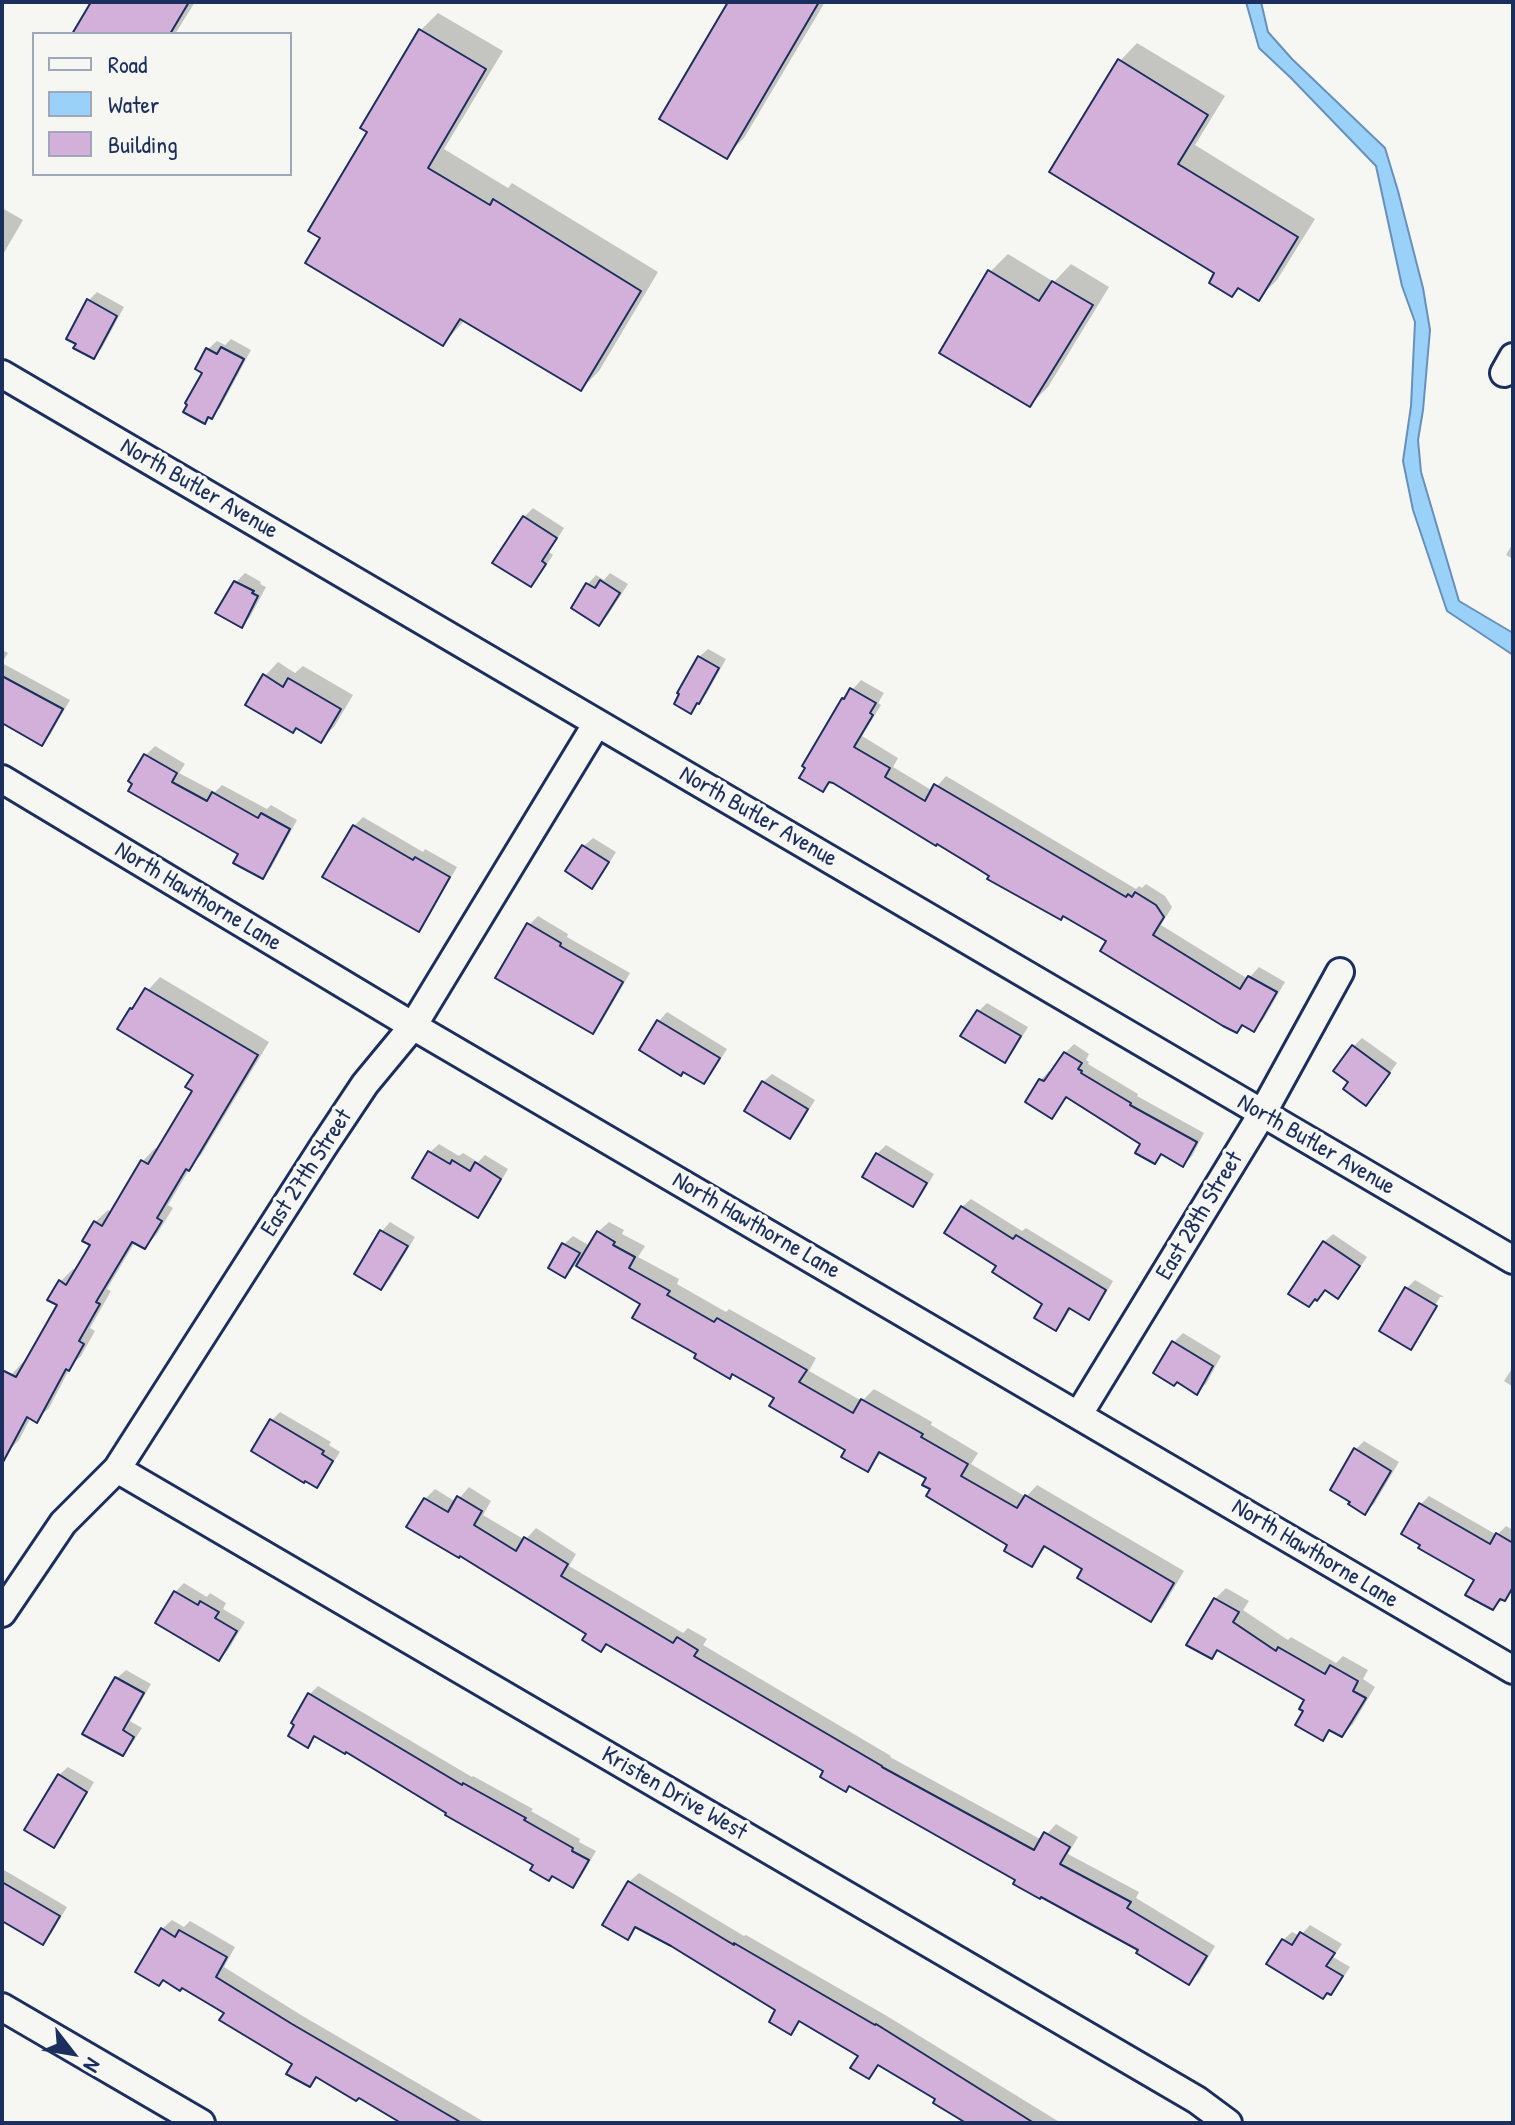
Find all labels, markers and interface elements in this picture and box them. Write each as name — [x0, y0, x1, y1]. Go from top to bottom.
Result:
legend — [32, 32, 292, 176]
text: Road — [108, 48, 147, 80]
text: Water — [108, 88, 159, 120]
text: Building — [108, 128, 178, 160]
street label: North Butler Avenue — [115, 432, 283, 546]
street label: North Butler Avenue — [674, 760, 842, 874]
street label: North Hawthorne Lane — [109, 836, 287, 958]
street label: North Butler Avenue — [1232, 1088, 1400, 1202]
street label: East 27th Street — [255, 1104, 359, 1242]
street label: East 28th Street — [1150, 1147, 1250, 1285]
street label: North Hawthorne Lane — [667, 1166, 845, 1286]
street label: North Hawthorne Lane — [1226, 1493, 1404, 1615]
street label: Kristen Drive West — [596, 1741, 752, 1847]
north arrow — [32, 2013, 112, 2093]
text: N — [77, 2053, 108, 2078]

